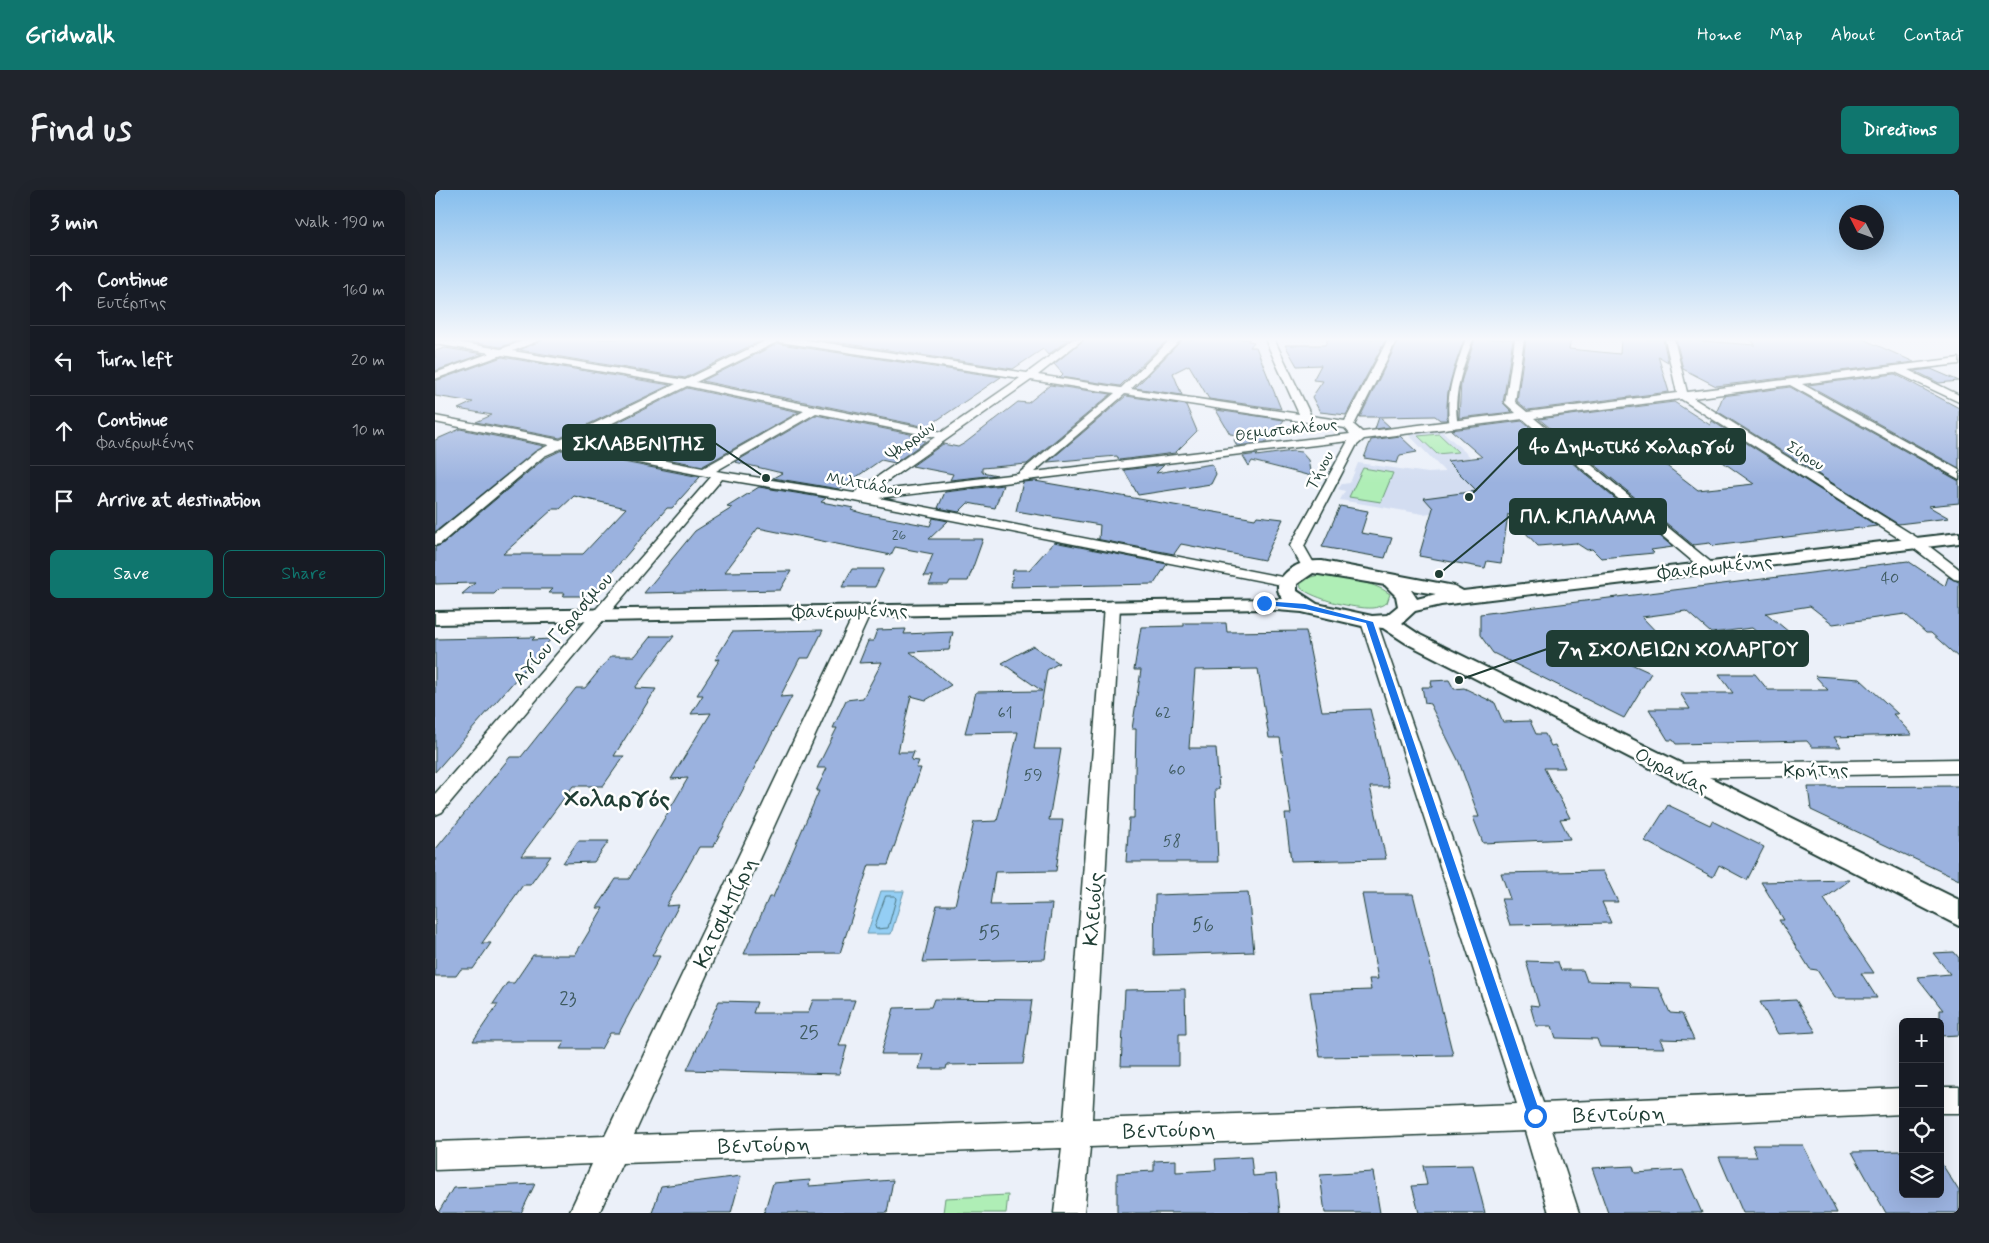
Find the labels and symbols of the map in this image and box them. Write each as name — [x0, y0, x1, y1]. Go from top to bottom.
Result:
north arrow — [1839, 205, 1884, 250]
street label: Θεμιστοκλέους — [1234, 413, 1338, 447]
street label: Ψαρρών — [881, 417, 940, 466]
callout: ΣΚΛΑΒΕΝΙΤΗΣ — [563, 425, 715, 460]
callout: 4ο Δημοτικό Χολαργού — [1519, 429, 1745, 464]
text: ΣΚΛΑΒΕΝΙΤΗΣ — [573, 431, 705, 458]
text: 4ο Δημοτικό Χολαργού — [1529, 434, 1735, 461]
street label: Σύρου — [1782, 437, 1828, 476]
street label: Τήνου — [1301, 447, 1339, 494]
street label: Μιλτιάδου — [824, 468, 903, 501]
callout: ΠΛ. Κ.ΠΑΛΑΜΑ — [1510, 499, 1666, 534]
text: ΠΛ. Κ.ΠΑΛΑΜΑ — [1520, 504, 1656, 531]
house number: 26 — [892, 526, 907, 544]
street label: Φανερωμένης — [1656, 549, 1774, 586]
street label: Αγίου Γερασίμου — [507, 567, 619, 691]
house number: 40 — [1881, 568, 1899, 589]
route end — [1253, 592, 1276, 615]
street label: Φανερωμένης — [791, 598, 908, 625]
callout: 7η ΣΧΟΛΕΙΩΝ ΧΟΛΑΡΓΟΥ — [1547, 631, 1808, 666]
text: 7η ΣΧΟΛΕΙΩΝ ΧΟΛΑΡΓΟΥ — [1558, 637, 1799, 664]
house number: 61 — [997, 703, 1013, 724]
house number: 62 — [1155, 703, 1171, 724]
street label: Ουρανίας — [1630, 742, 1713, 801]
street label: Κρήτης — [1783, 757, 1849, 784]
house number: 60 — [1168, 760, 1186, 781]
house number: 59 — [1023, 765, 1043, 786]
district label: Χολαργός — [564, 784, 670, 815]
house number: 58 — [1163, 831, 1181, 852]
street label: Κατσιμπίρη — [688, 853, 764, 973]
street label: Κλειούς — [1077, 871, 1111, 947]
house number: 56 — [1192, 913, 1214, 938]
house number: 55 — [978, 921, 1000, 946]
house number: 23 — [559, 987, 577, 1012]
house number: 25 — [799, 1021, 819, 1046]
street label: Βεντούρη — [1572, 1099, 1666, 1131]
route start — [1524, 1105, 1547, 1128]
street label: Βεντούρη — [1122, 1115, 1216, 1147]
street label: Βεντούρη — [717, 1130, 811, 1162]

